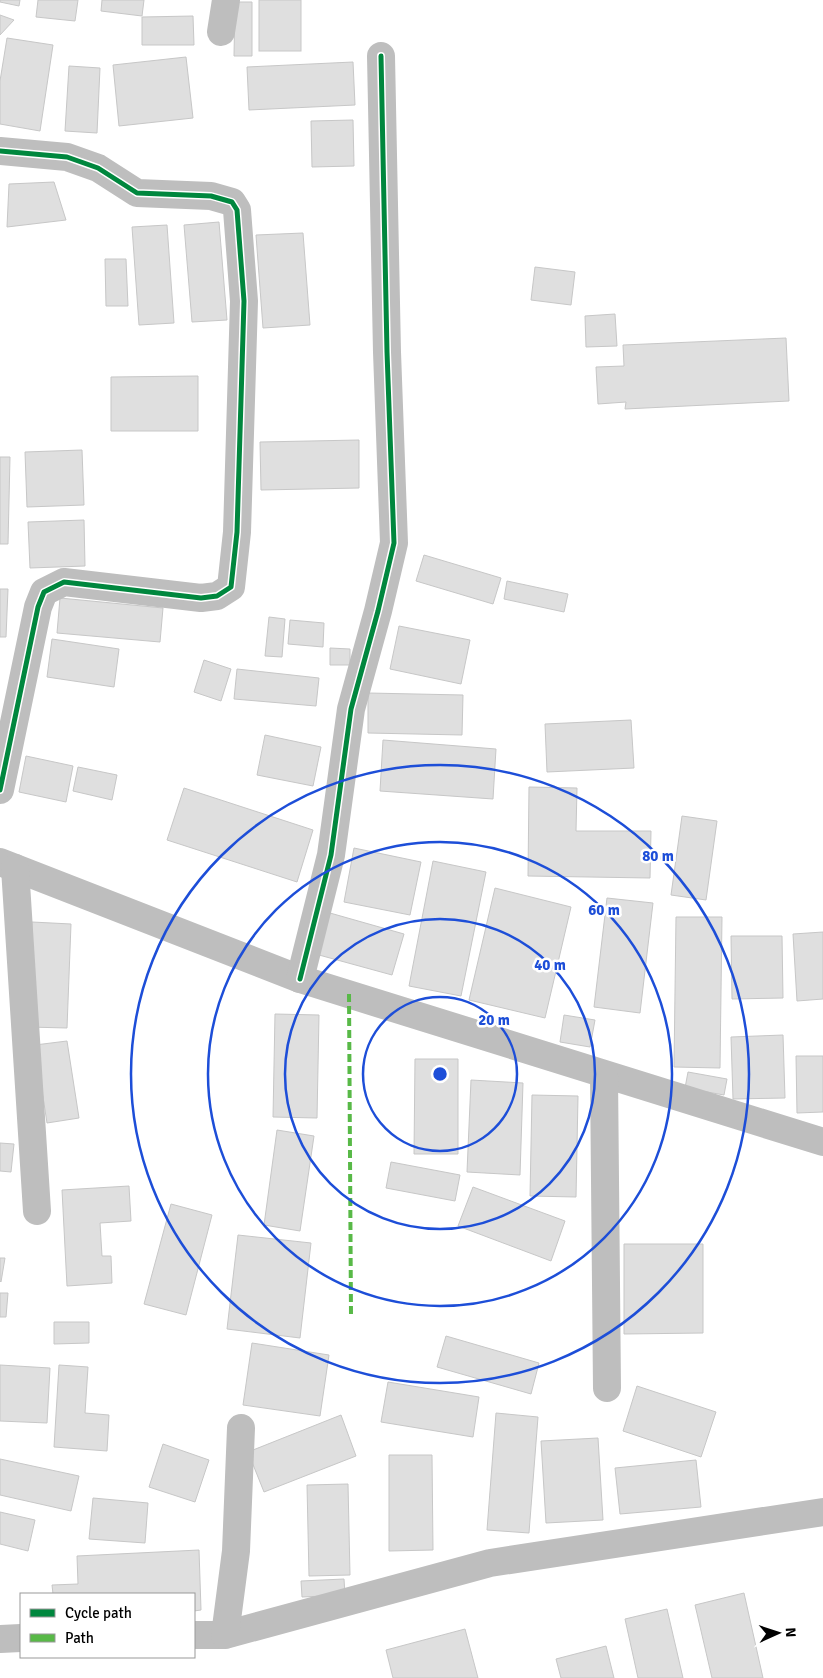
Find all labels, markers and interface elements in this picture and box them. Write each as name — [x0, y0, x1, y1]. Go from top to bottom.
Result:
text: 80 m — [642, 847, 674, 865]
text: 60 m — [588, 901, 620, 919]
text: 40 m — [534, 956, 566, 974]
text: 20 m — [478, 1011, 510, 1029]
centre of rings — [431, 1065, 449, 1083]
legend — [20, 1593, 195, 1658]
text: Cycle path — [65, 1604, 132, 1622]
north arrow — [753, 1608, 803, 1658]
text: N — [782, 1627, 799, 1638]
text: Path — [65, 1629, 94, 1647]

